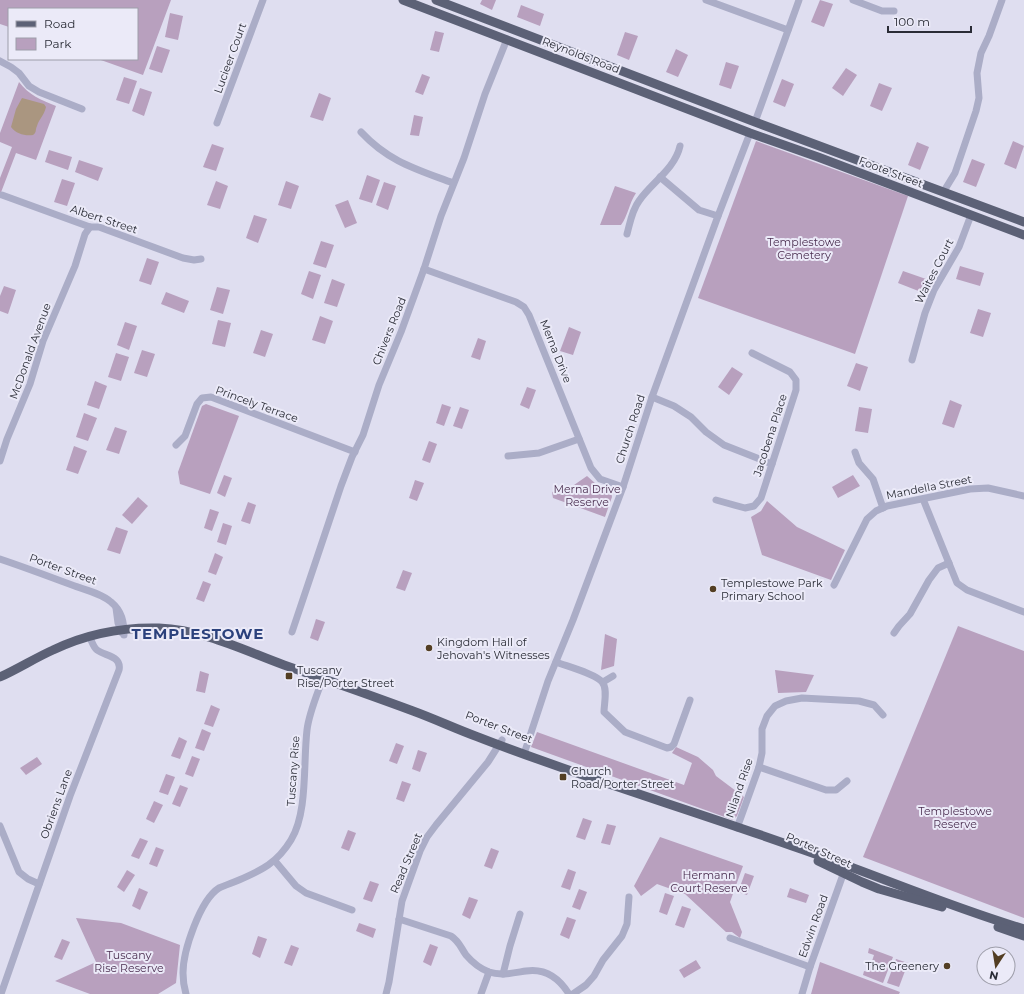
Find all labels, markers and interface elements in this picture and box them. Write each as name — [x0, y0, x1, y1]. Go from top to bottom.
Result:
legend — [8, 8, 138, 60]
scale bar — [888, 8, 971, 34]
text: 100 m — [894, 14, 930, 29]
text: Road — [44, 16, 75, 31]
street label: Lucieer Court — [211, 20, 249, 95]
street label: Reynolds Road — [540, 34, 622, 76]
text: Park — [44, 36, 72, 51]
street label: Foote Street — [857, 153, 926, 191]
street label: Albert Street — [68, 202, 140, 237]
park label: Templestowe Cemetery — [767, 235, 841, 262]
street label: Waites Court — [912, 236, 957, 306]
street label: Chivers Road — [369, 295, 409, 367]
street label: McDonald Avenue — [6, 301, 54, 401]
street label: Merna Drive — [537, 317, 575, 385]
street label: Princely Terrace — [214, 383, 300, 426]
street label: Jacobena Place — [750, 392, 790, 479]
street label: Church Road — [612, 393, 648, 465]
street label: Mandella Street — [885, 472, 974, 502]
park label: Merna Drive Reserve — [553, 482, 621, 509]
street label: Porter Street — [27, 550, 99, 588]
place label: Templestowe Park Primary School — [721, 576, 823, 603]
marker: Templestowe Park Primary School — [708, 584, 718, 594]
district label: TEMPLESTOWE — [132, 624, 264, 643]
place label: Kingdom Hall of Jehovah's Witnesses — [436, 635, 550, 662]
marker: Kingdom Hall of Jehovah's Witnesses — [424, 643, 434, 653]
place label: Tuscany Rise/Porter Street — [297, 663, 395, 690]
marker: Tuscany Rise/Porter Street — [284, 671, 294, 681]
street label: Porter Street — [463, 708, 535, 746]
street label: Tuscany Rise — [284, 735, 302, 807]
street label: Niland Rise — [722, 756, 756, 820]
place label: Church Road/Porter Street — [571, 764, 675, 791]
street label: Obriens Lane — [37, 767, 75, 841]
marker: Church Road/Porter Street — [558, 772, 568, 782]
park label: Templestowe Reserve — [918, 804, 992, 831]
street label: Porter Street — [784, 829, 855, 871]
street label: Read Street — [387, 830, 425, 895]
park label: Hermann Court Reserve — [670, 868, 748, 895]
street label: Edwin Road — [795, 892, 831, 960]
north arrow — [976, 946, 1016, 986]
park label: Tuscany Rise Reserve — [94, 948, 164, 975]
place label: The Greenery — [865, 959, 939, 973]
marker: The Greenery — [942, 961, 952, 971]
text: N — [988, 968, 1000, 984]

